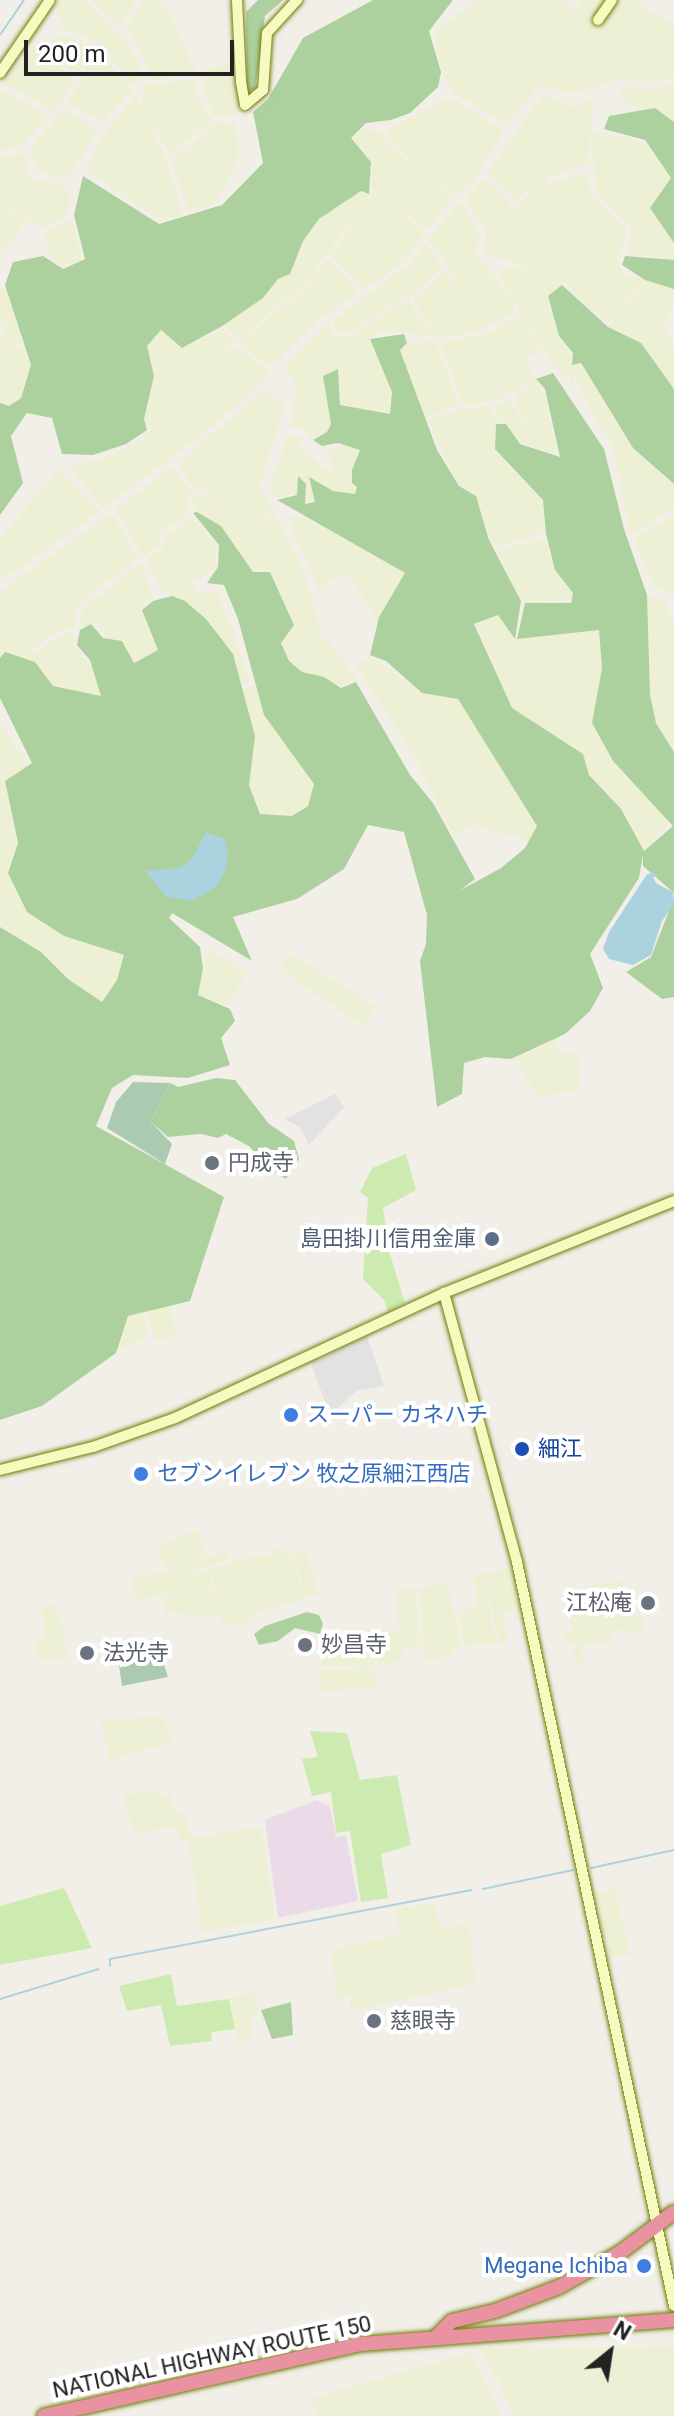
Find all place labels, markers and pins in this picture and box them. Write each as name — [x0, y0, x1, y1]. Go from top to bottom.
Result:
place label: 円成寺 — [228, 1150, 294, 1176]
marker: 円成寺 — [203, 1154, 221, 1172]
place label: 島田掛川信用金庫 — [300, 1226, 476, 1252]
marker: 島田掛川信用金庫 — [483, 1230, 501, 1248]
place label: スーパー カネハチ — [307, 1402, 488, 1428]
marker: スーパー カネハチ — [282, 1406, 300, 1424]
place label: 細江 — [538, 1436, 582, 1462]
marker: 細江 — [513, 1440, 531, 1458]
place label: セブンイレブン 牧之原細江西店 — [157, 1461, 470, 1487]
marker: セブンイレブン 牧之原細江西店 — [132, 1465, 150, 1483]
place label: 江松庵 — [566, 1590, 632, 1616]
marker: 江松庵 — [639, 1594, 657, 1612]
place label: 妙昌寺 — [321, 1632, 387, 1658]
marker: 妙昌寺 — [296, 1636, 314, 1654]
place label: 法光寺 — [103, 1640, 169, 1666]
marker: 法光寺 — [78, 1644, 96, 1662]
place label: 慈眼寺 — [390, 2008, 456, 2034]
marker: 慈眼寺 — [365, 2012, 383, 2030]
place label: Megane Ichiba — [484, 2253, 628, 2279]
marker: Megane Ichiba — [635, 2257, 653, 2275]

